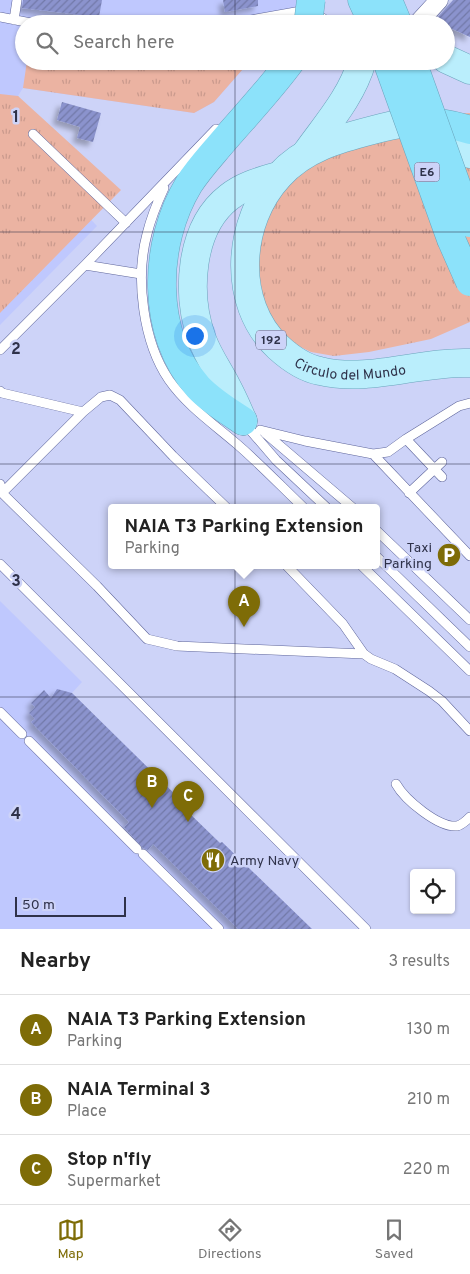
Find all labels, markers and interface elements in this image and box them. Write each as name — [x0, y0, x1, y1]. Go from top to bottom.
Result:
search box — [15, 15, 455, 70]
icon: search — [33, 29, 61, 57]
text: Search here — [73, 31, 175, 55]
text: 1 — [13, 108, 19, 128]
road number: E6 — [414, 162, 440, 182]
your location — [182, 323, 208, 349]
road number: 192 — [256, 330, 286, 350]
text: 2 — [11, 340, 21, 360]
street label: Circulo del Mundo — [291, 355, 407, 385]
popup — [108, 504, 380, 569]
text: NAIA T3 Parking Extension — [124, 515, 364, 539]
text: Parking — [124, 539, 180, 559]
place label: Taxi Parking — [384, 540, 432, 573]
parking icon: Taxi Parking — [436, 542, 462, 568]
text: 3 — [11, 572, 21, 592]
pin: A — [228, 586, 260, 627]
pin: B — [136, 767, 168, 808]
pin: C — [172, 781, 204, 822]
text: 4 — [11, 805, 21, 825]
restaurant icon: Army Navy — [200, 847, 226, 873]
place label: Army Navy — [230, 853, 299, 870]
map controls — [410, 869, 455, 914]
button: locate — [410, 869, 455, 914]
scale bar — [15, 894, 126, 917]
text: 50 m — [22, 897, 55, 914]
text: Nearby — [20, 948, 91, 975]
text: 3 results — [388, 952, 450, 972]
text: NAIA T3 Parking Extension — [67, 1008, 306, 1032]
text: A — [30, 1020, 42, 1040]
text: 130 m — [407, 1020, 450, 1040]
text: Parking — [67, 1032, 122, 1052]
text: NAIA Terminal 3 — [67, 1078, 211, 1102]
text: B — [30, 1090, 42, 1110]
text: 210 m — [407, 1090, 450, 1110]
text: Place — [67, 1102, 107, 1122]
text: Stop n'fly — [67, 1148, 151, 1172]
text: C — [31, 1160, 41, 1180]
text: 220 m — [403, 1160, 450, 1180]
text: Supermarket — [67, 1172, 161, 1192]
tab: Map — [57, 1216, 85, 1263]
tab: Directions — [198, 1216, 262, 1263]
tab: Saved — [375, 1216, 413, 1263]

